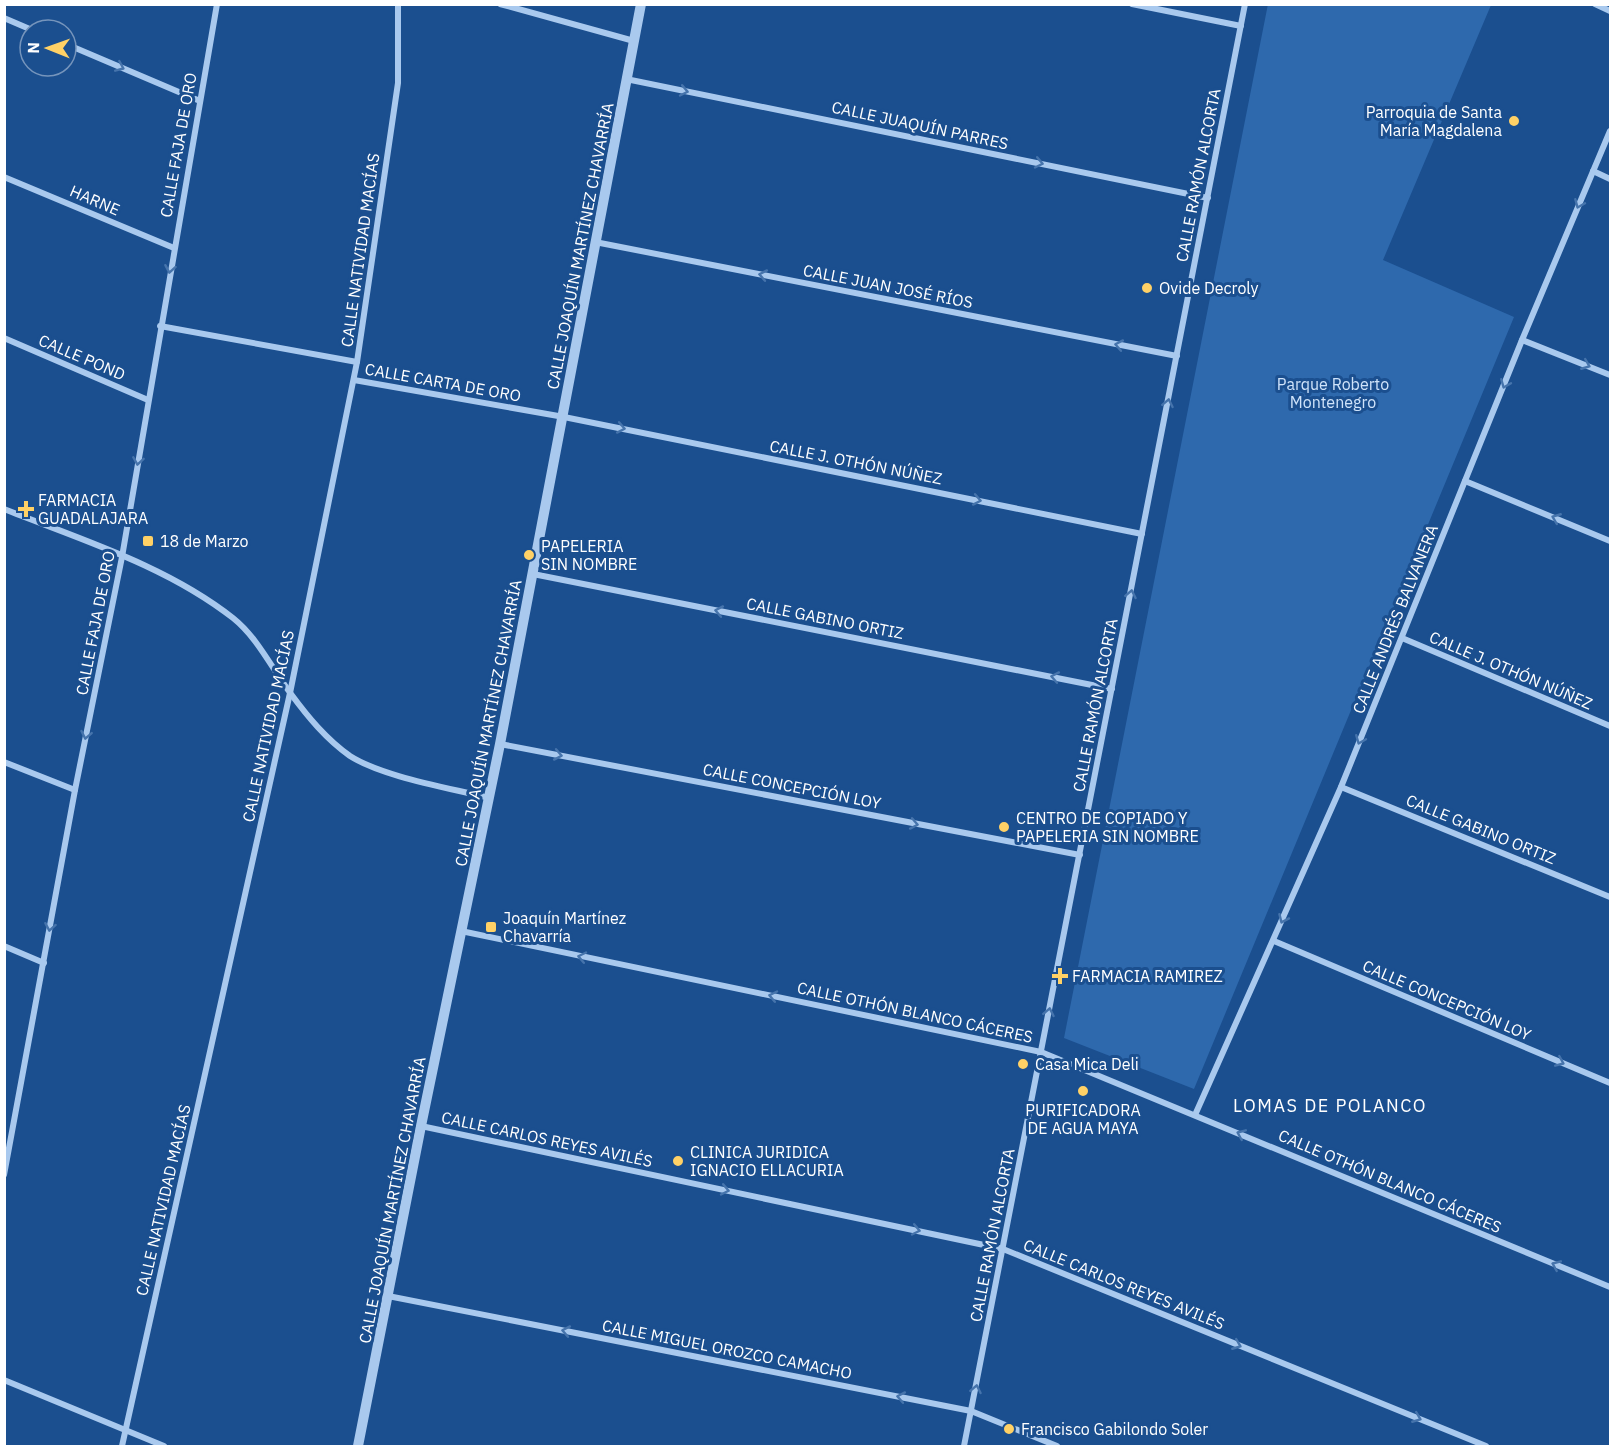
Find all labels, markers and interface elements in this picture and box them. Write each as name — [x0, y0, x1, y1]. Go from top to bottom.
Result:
north arrow — [18, 18, 78, 78]
text: N — [23, 42, 43, 54]
one-way arrow — [114, 60, 125, 72]
street label: CALLE FAJA DE ORO — [155, 71, 201, 219]
one-way arrow — [678, 84, 688, 97]
street label: CALLE RAMÓN ALCORTA — [1170, 86, 1225, 263]
street label: CALLE JUAQUÍN PARRES — [830, 96, 1010, 154]
street label: CALLE JOAQUÍN MARTÍNEZ CHAVARRÍA — [541, 101, 618, 391]
place label: Parroquia de Santa María Magdalena — [1366, 102, 1502, 140]
marker: Parroquia de Santa María Magdalena — [1507, 114, 1521, 128]
street label: CALLE NATIVIDAD MACÍAS — [335, 152, 384, 348]
one-way arrow — [1034, 156, 1044, 169]
street label: HARNE — [67, 181, 123, 219]
one-way arrow — [1574, 197, 1586, 208]
street label: CALLE JUAN JOSÉ RÍOS — [801, 259, 975, 312]
one-way arrow — [165, 264, 177, 274]
one-way arrow — [759, 269, 769, 282]
place label: Ovide Decroly — [1159, 278, 1259, 298]
marker: Ovide Decroly — [1140, 281, 1154, 295]
street label: CALLE POND — [36, 330, 128, 384]
one-way arrow — [1115, 339, 1125, 352]
street label: CALLE CARTA DE ORO — [363, 358, 523, 406]
one-way arrow — [1580, 358, 1591, 370]
park label: Parque Roberto Montenegro — [1277, 374, 1389, 412]
one-way arrow — [1500, 378, 1512, 389]
one-way arrow — [1161, 398, 1174, 408]
one-way arrow — [616, 421, 626, 434]
street label: CALLE J. OTHÓN NÚÑEZ — [768, 434, 944, 489]
one-way arrow — [132, 457, 144, 466]
place label: FARMACIA GUADALAJARA — [38, 490, 148, 528]
one-way arrow — [971, 493, 981, 506]
marker: FARMACIA GUADALAJARA — [19, 502, 33, 516]
one-way arrow — [1552, 513, 1563, 525]
street label: CALLE ANDRÉS BALVANERA — [1347, 521, 1442, 717]
place label: 18 de Marzo — [160, 531, 248, 551]
marker: 18 de Marzo — [141, 534, 155, 548]
place label: PAPELERIA SIN NOMBRE — [541, 536, 637, 574]
marker: PAPELERIA SIN NOMBRE — [522, 548, 536, 562]
street label: CALLE FAJA DE ORO — [71, 549, 119, 697]
street label: CALLE JOAQUÍN MARTÍNEZ CHAVARRÍA — [449, 578, 526, 868]
one-way arrow — [1124, 589, 1137, 599]
street label: CALLE GABINO ORTIZ — [745, 593, 905, 643]
one-way arrow — [715, 605, 725, 618]
street label: CALLE RAMÓN ALCORTA — [1067, 616, 1122, 793]
street label: CALLE J. OTHÓN NÚÑEZ — [1426, 626, 1596, 713]
street label: CALLE NATIVIDAD MACÍAS — [237, 628, 298, 824]
one-way arrow — [1050, 671, 1060, 684]
one-way arrow — [80, 730, 93, 740]
one-way arrow — [1355, 733, 1367, 744]
one-way arrow — [552, 748, 562, 761]
street label: CALLE CONCEPCIÓN LOY — [701, 758, 884, 813]
street label: CALLE GABINO ORTIZ — [1403, 790, 1559, 868]
place label: CENTRO DE COPIADO Y PAPELERIA SIN NOMBRE — [1016, 808, 1199, 846]
one-way arrow — [909, 817, 919, 830]
marker: CENTRO DE COPIADO Y PAPELERIA SIN NOMBRE — [997, 820, 1011, 834]
place label: Joaquín Martínez Chavarría — [503, 908, 626, 946]
one-way arrow — [1279, 913, 1291, 924]
marker: Joaquín Martínez Chavarría — [484, 920, 498, 934]
one-way arrow — [44, 922, 57, 932]
one-way arrow — [578, 951, 588, 964]
street label: CALLE CONCEPCIÓN LOY — [1360, 954, 1535, 1045]
place label: FARMACIA RAMIREZ — [1072, 966, 1223, 986]
marker: FARMACIA RAMIREZ — [1053, 969, 1067, 983]
street label: CALLE OTHÓN BLANCO CÁCERES — [795, 976, 1035, 1047]
one-way arrow — [769, 991, 779, 1004]
one-way arrow — [1042, 1007, 1055, 1017]
place label: Casa Mica Deli — [1035, 1054, 1139, 1074]
street label: CALLE JOAQUÍN MARTÍNEZ CHAVARRÍA — [353, 1055, 430, 1345]
one-way arrow — [1554, 1055, 1565, 1067]
marker: Casa Mica Deli — [1016, 1057, 1030, 1071]
marker: PURIFICADORA DE AGUA MAYA — [1076, 1084, 1090, 1098]
district label: LOMAS DE POLANCO — [1233, 1094, 1427, 1117]
place label: PURIFICADORA DE AGUA MAYA — [1025, 1100, 1141, 1138]
street label: CALLE NATIVIDAD MACÍAS — [130, 1102, 195, 1298]
street label: CALLE CARLOS REYES AVILÉS — [440, 1106, 655, 1171]
street label: CALLE OTHÓN BLANCO CÁCERES — [1275, 1124, 1505, 1237]
one-way arrow — [1236, 1129, 1247, 1141]
place label: CLINICA JURIDICA IGNACIO ELLACURIA — [690, 1142, 844, 1180]
street label: CALLE RAMÓN ALCORTA — [964, 1146, 1019, 1323]
marker: CLINICA JURIDICA IGNACIO ELLACURIA — [671, 1154, 685, 1168]
one-way arrow — [719, 1183, 729, 1196]
one-way arrow — [910, 1223, 920, 1236]
street label: CALLE CARLOS REYES AVILÉS — [1020, 1233, 1228, 1334]
one-way arrow — [1552, 1260, 1563, 1272]
street label: CALLE MIGUEL OROZCO CAMACHO — [600, 1315, 854, 1383]
one-way arrow — [561, 1325, 571, 1338]
one-way arrow — [1231, 1338, 1242, 1350]
one-way arrow — [969, 1384, 982, 1394]
one-way arrow — [897, 1392, 907, 1405]
one-way arrow — [1411, 1411, 1422, 1423]
place label: Francisco Gabilondo Soler — [1021, 1419, 1208, 1439]
marker: Francisco Gabilondo Soler — [1002, 1422, 1016, 1436]

